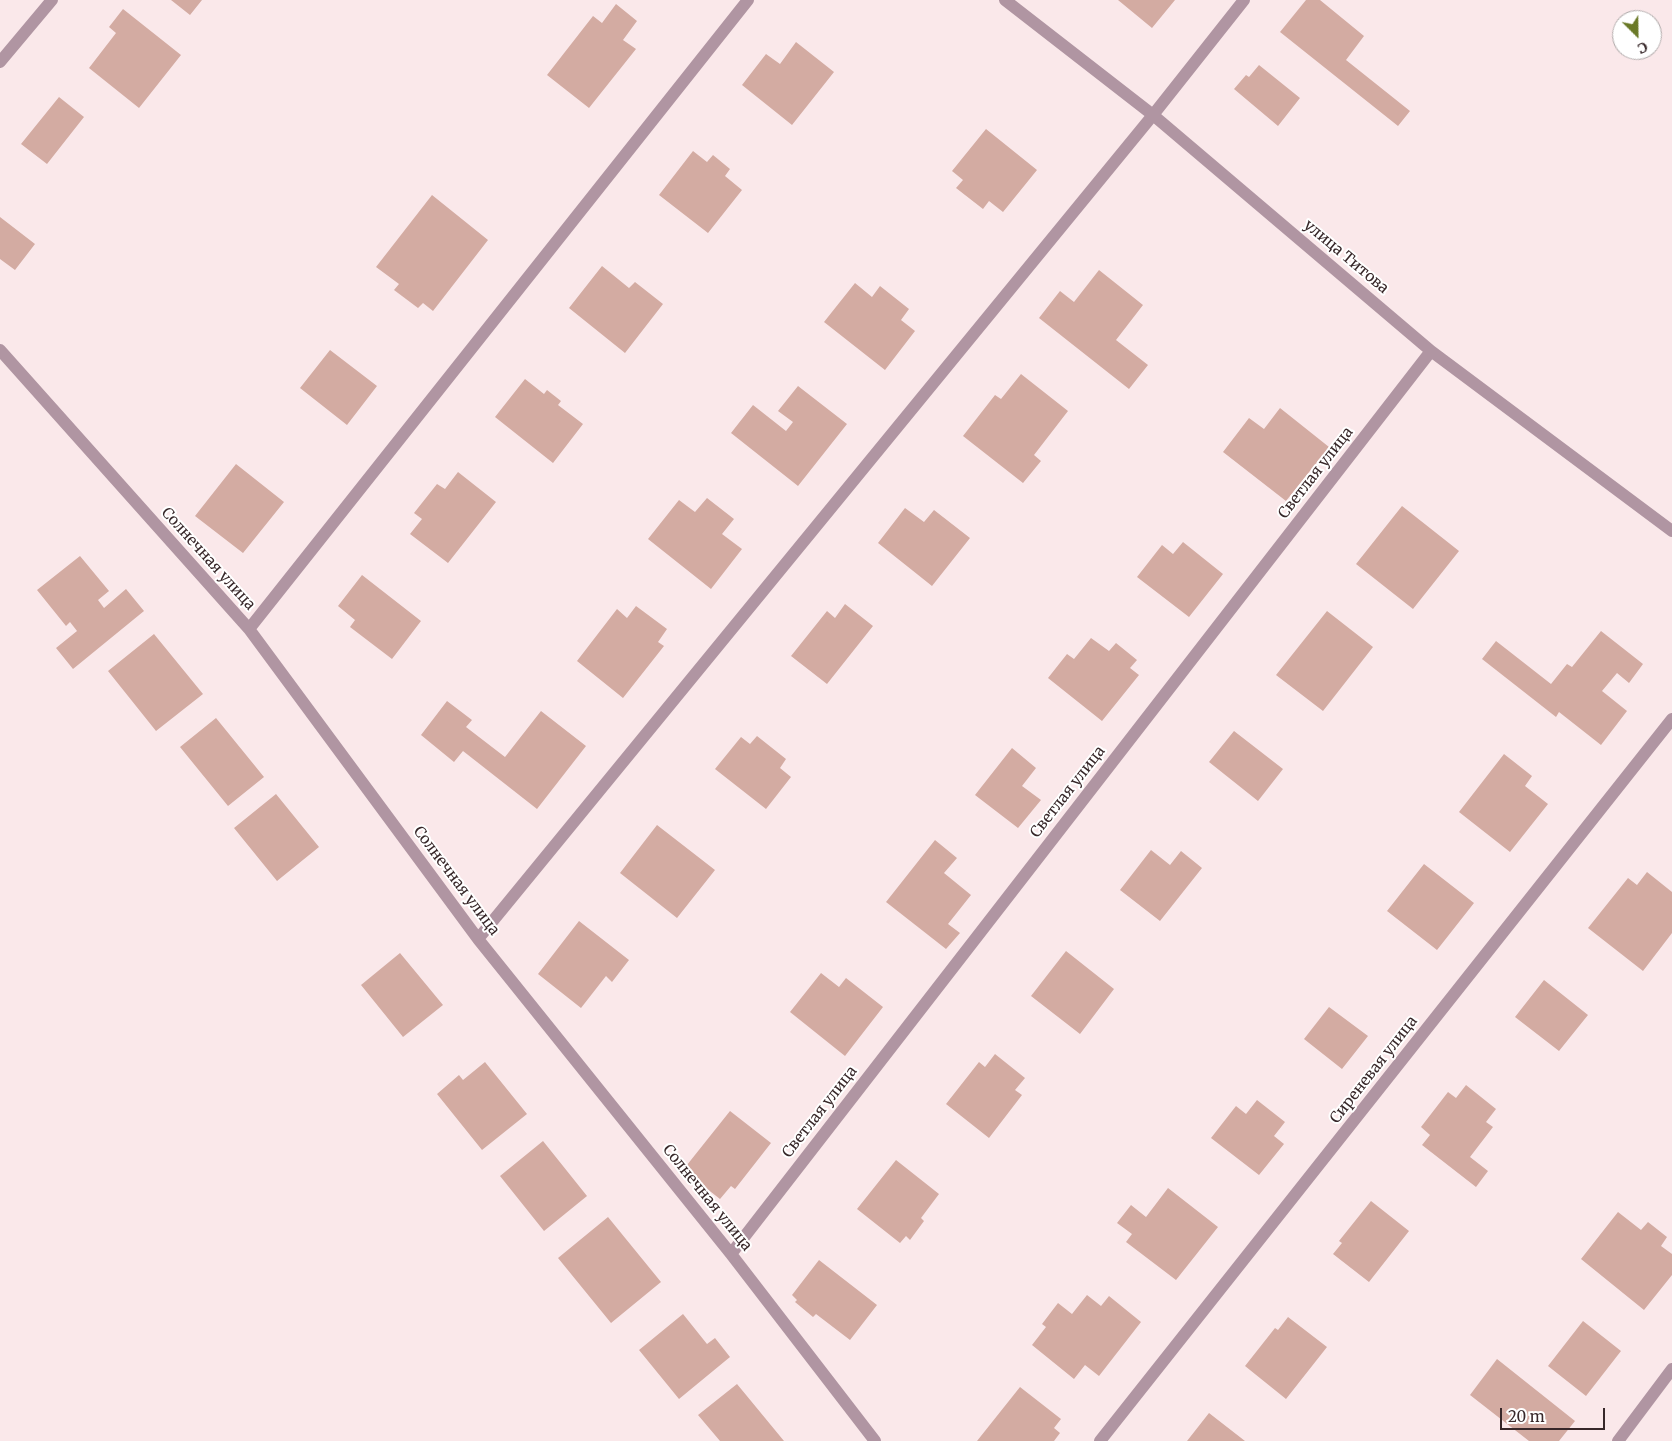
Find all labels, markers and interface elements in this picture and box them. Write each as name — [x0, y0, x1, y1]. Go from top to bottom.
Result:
north arrow — [1612, 10, 1662, 60]
text: С — [1635, 38, 1650, 58]
street label: улица Титова — [1300, 216, 1392, 298]
street label: Светлая улица — [1275, 424, 1357, 522]
street label: Солнечная улица — [157, 504, 259, 614]
street label: Светлая улица — [1027, 743, 1109, 841]
street label: Солнечная улица — [409, 823, 503, 939]
street label: Сиреневая улица — [1327, 1013, 1421, 1127]
street label: Светлая улица — [779, 1063, 861, 1161]
street label: Солнечная улица — [659, 1141, 755, 1255]
scale bar — [1502, 1398, 1607, 1430]
text: 20 m — [1508, 1407, 1545, 1426]

